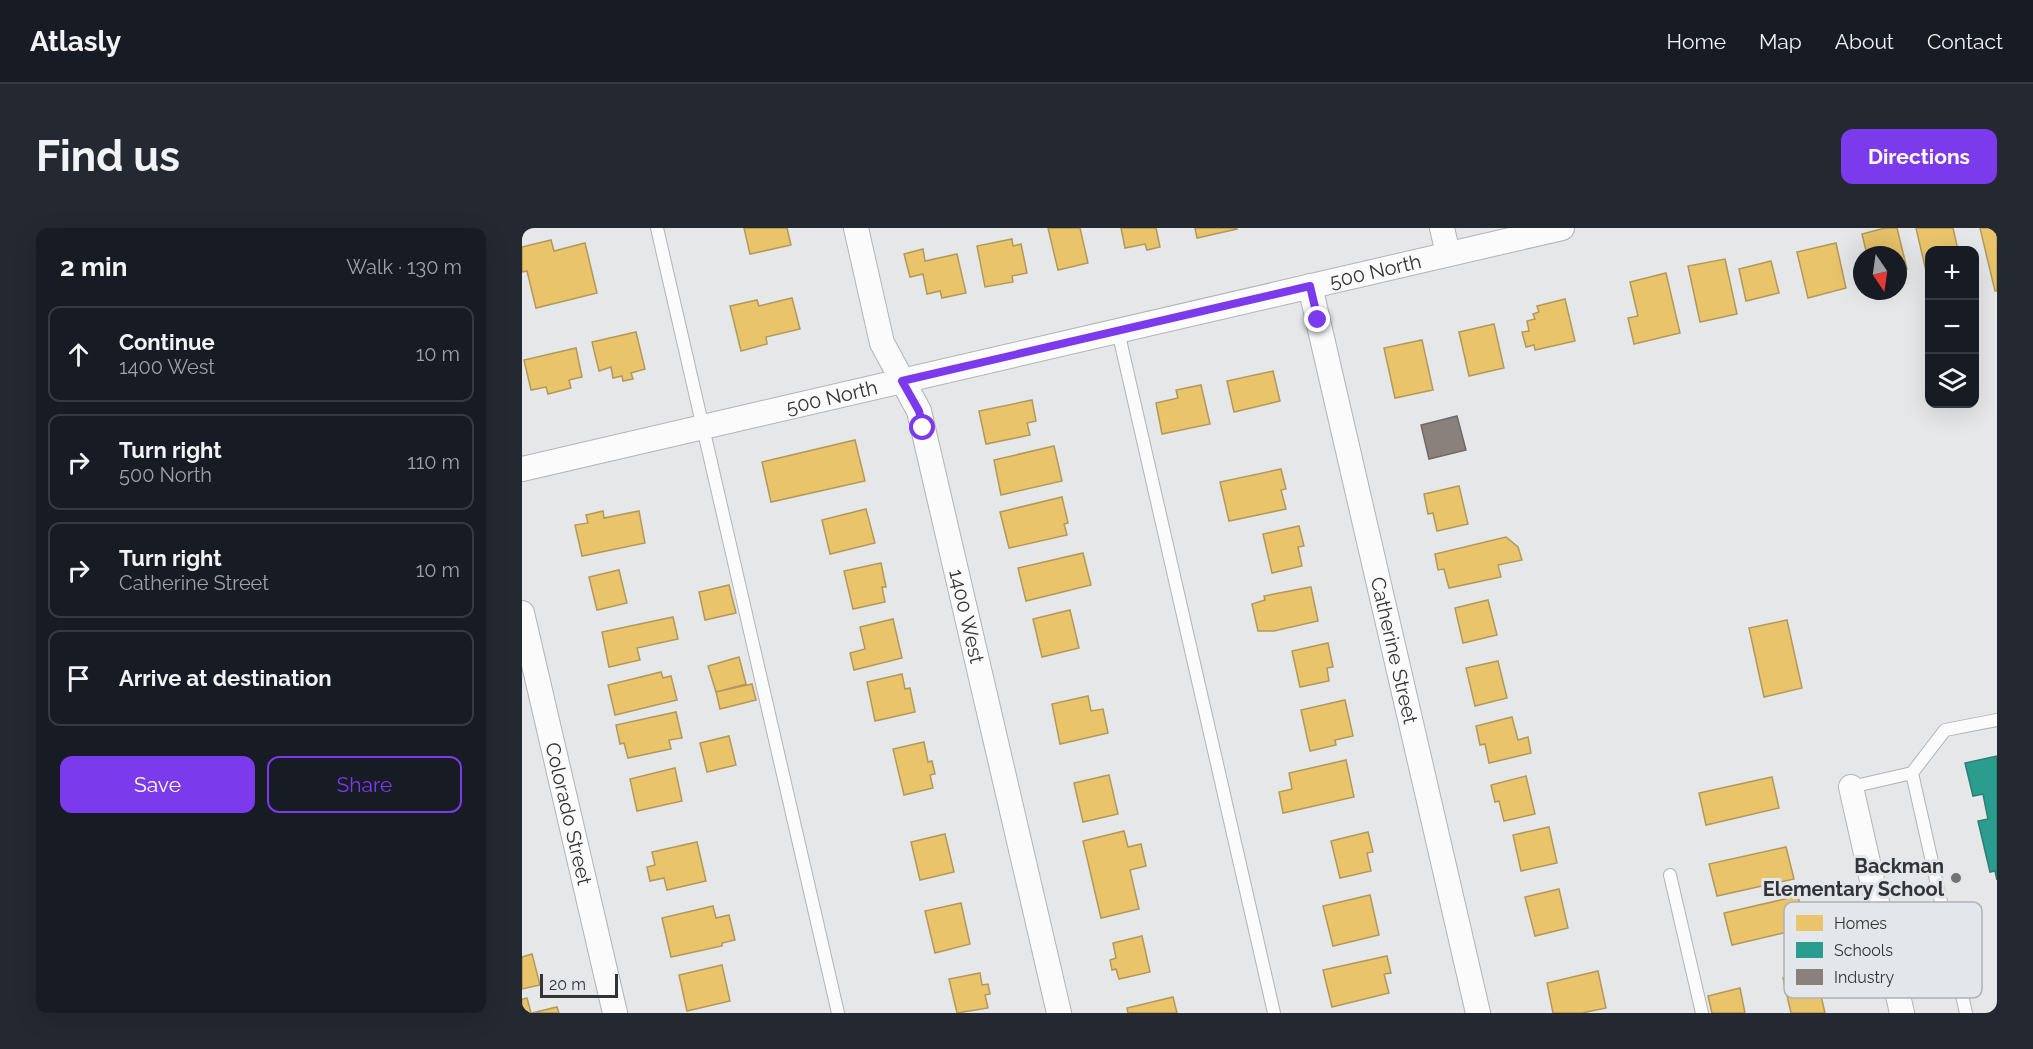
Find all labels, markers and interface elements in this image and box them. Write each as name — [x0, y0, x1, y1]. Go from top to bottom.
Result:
text: Atlasly — [30, 25, 121, 58]
text: Home — [1667, 29, 1726, 54]
text: Map — [1759, 29, 1802, 54]
text: About — [1835, 29, 1894, 54]
text: Contact — [1927, 29, 2003, 54]
button: Directions — [1841, 129, 1997, 184]
text: Find us — [36, 132, 180, 181]
north arrow — [1853, 246, 1907, 300]
map controls — [1925, 246, 1979, 408]
button: + — [1925, 246, 1979, 300]
street label: 500 North — [1327, 249, 1423, 293]
text: 2 min — [60, 252, 127, 282]
text: Walk · 130 m — [346, 255, 462, 279]
button: − — [1925, 300, 1979, 354]
route end — [1304, 306, 1330, 332]
text: Continue — [119, 329, 215, 355]
icon: ahead — [62, 338, 95, 371]
text: 10 m — [416, 342, 460, 366]
button: layers — [1925, 354, 1979, 408]
text: 1400 West — [119, 355, 215, 379]
street label: 500 North — [784, 375, 880, 419]
route start — [909, 414, 935, 440]
text: Turn right — [119, 437, 222, 463]
icon: right — [62, 446, 95, 479]
text: 110 m — [407, 450, 460, 474]
text: 500 North — [119, 463, 212, 487]
text: Turn right — [119, 545, 222, 571]
icon: right — [62, 554, 95, 587]
text: 10 m — [416, 558, 460, 582]
street label: 1400 West — [944, 567, 989, 666]
text: Catherine Street — [119, 571, 269, 595]
street label: Catherine Street — [1366, 575, 1423, 727]
icon: arrive — [62, 662, 95, 695]
text: Arrive at destination — [119, 665, 332, 691]
street label: Colorado Street — [540, 740, 597, 888]
button: Save — [60, 756, 255, 813]
button: Share — [267, 756, 462, 813]
place label: Backman Elementary School — [1763, 854, 1945, 901]
marker: Backman Elementary School — [1949, 871, 1963, 885]
legend — [1784, 902, 1982, 998]
text: Homes — [1834, 914, 1887, 933]
text: Schools — [1834, 941, 1893, 960]
text: Industry — [1834, 968, 1894, 987]
scale bar — [540, 971, 618, 998]
text: 20 m — [549, 975, 586, 994]

